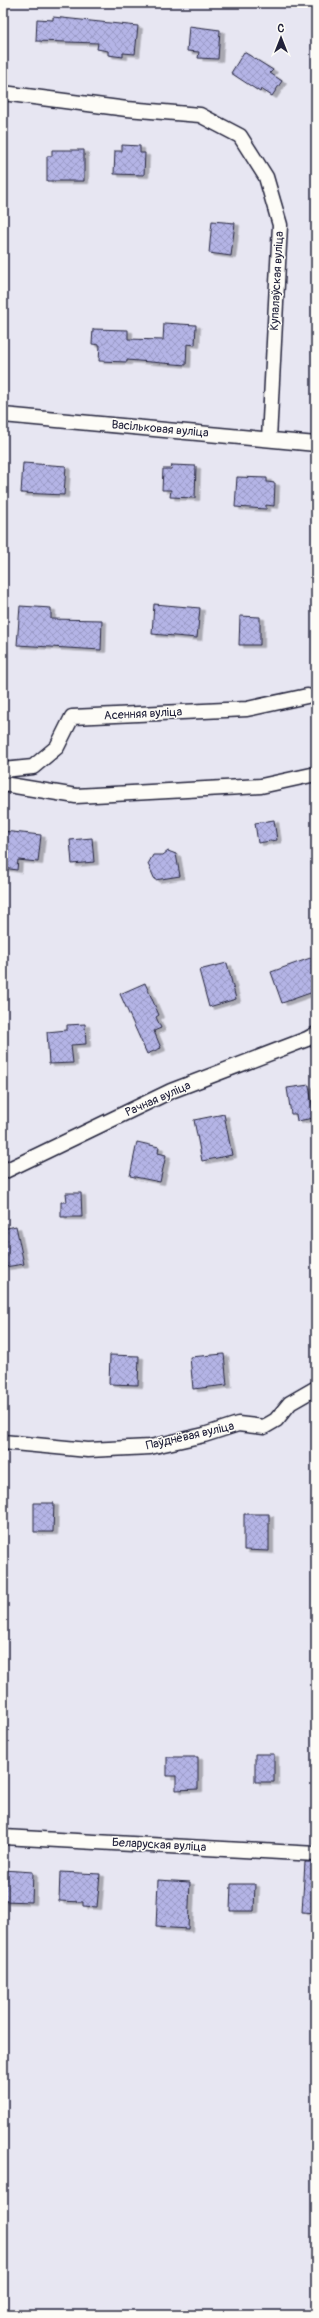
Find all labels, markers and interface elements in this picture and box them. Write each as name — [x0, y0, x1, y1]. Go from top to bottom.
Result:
north arrow — [261, 18, 301, 58]
text: С — [278, 22, 285, 35]
street label: Купалаўская вуліца — [267, 231, 287, 331]
street label: Васільковая вуліца — [111, 417, 210, 441]
street label: Асенняя вуліца — [104, 704, 183, 724]
street label: Рачная вуліца — [123, 1078, 193, 1120]
street label: Паўднёвая вуліца — [145, 1418, 236, 1453]
street label: Беларуская вуліца — [111, 1835, 207, 1855]

